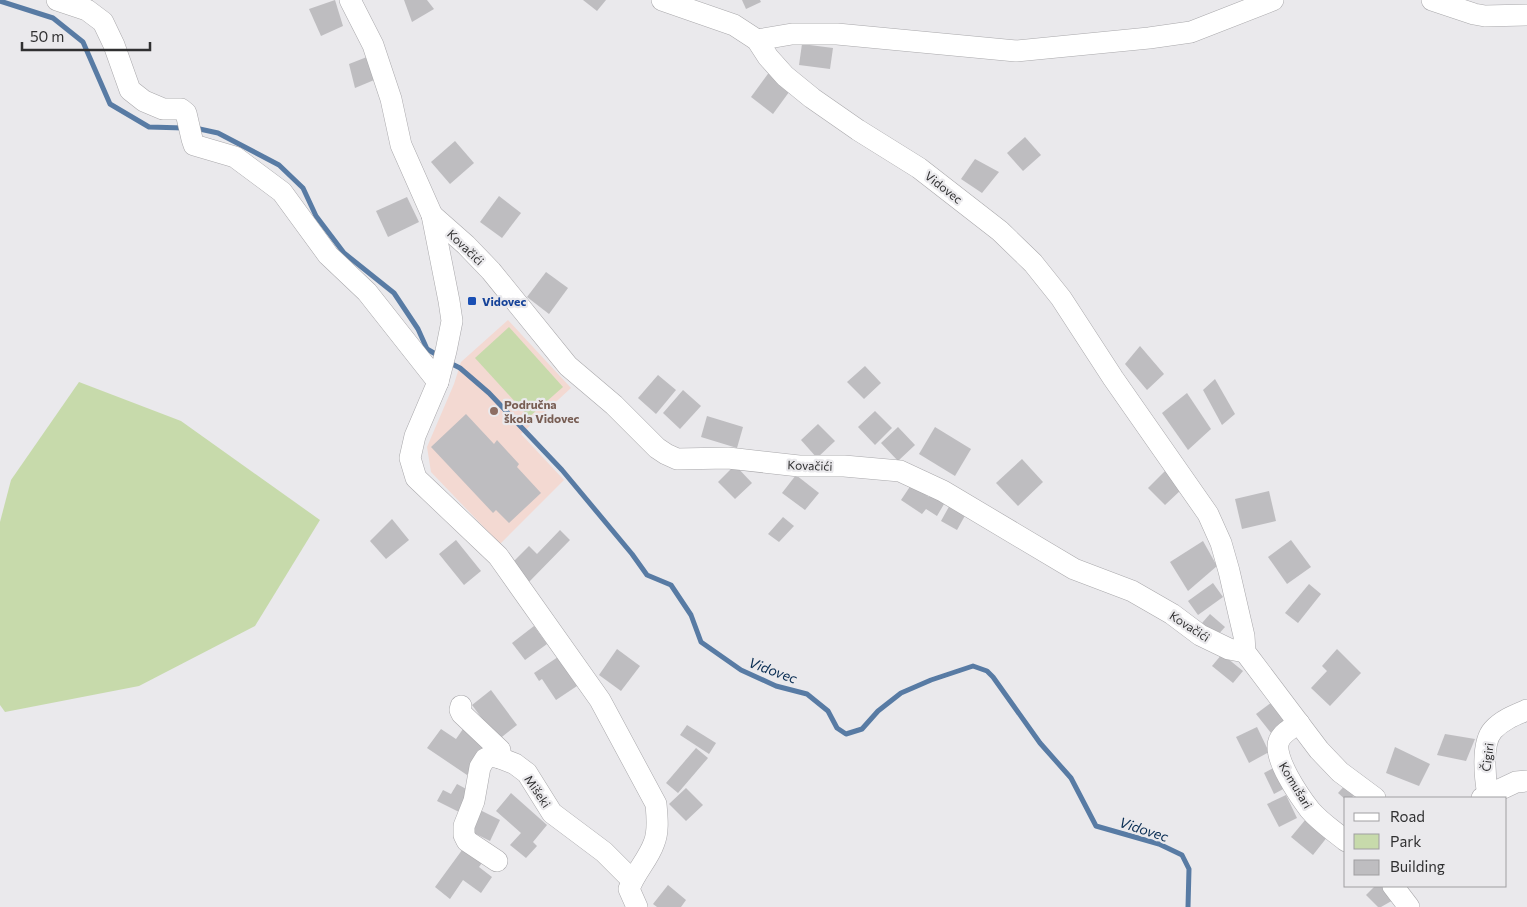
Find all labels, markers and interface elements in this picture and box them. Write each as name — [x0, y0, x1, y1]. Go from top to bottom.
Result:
scale bar — [22, 20, 150, 52]
text: 50 m — [30, 27, 64, 45]
street label: Vidovec — [923, 168, 965, 206]
street label: Kovačići — [445, 226, 487, 268]
place label: Vidovec — [482, 294, 526, 308]
marker: Vidovec — [466, 295, 478, 307]
place label: Područna škola Vidovec — [504, 397, 580, 425]
marker: Područna škola Vidovec — [488, 405, 500, 417]
street label: Kovačići — [787, 457, 833, 473]
street label: Kovačići — [1167, 608, 1213, 644]
water label: Vidovec — [746, 653, 800, 687]
street label: Čigiri — [1478, 742, 1496, 772]
street label: Komušari — [1277, 759, 1315, 811]
street label: Mišeki — [522, 772, 554, 810]
legend — [1344, 797, 1507, 887]
text: Road — [1390, 807, 1425, 825]
water label: Vidovec — [1117, 813, 1171, 845]
text: Park — [1390, 832, 1421, 850]
text: Building — [1390, 857, 1445, 875]

